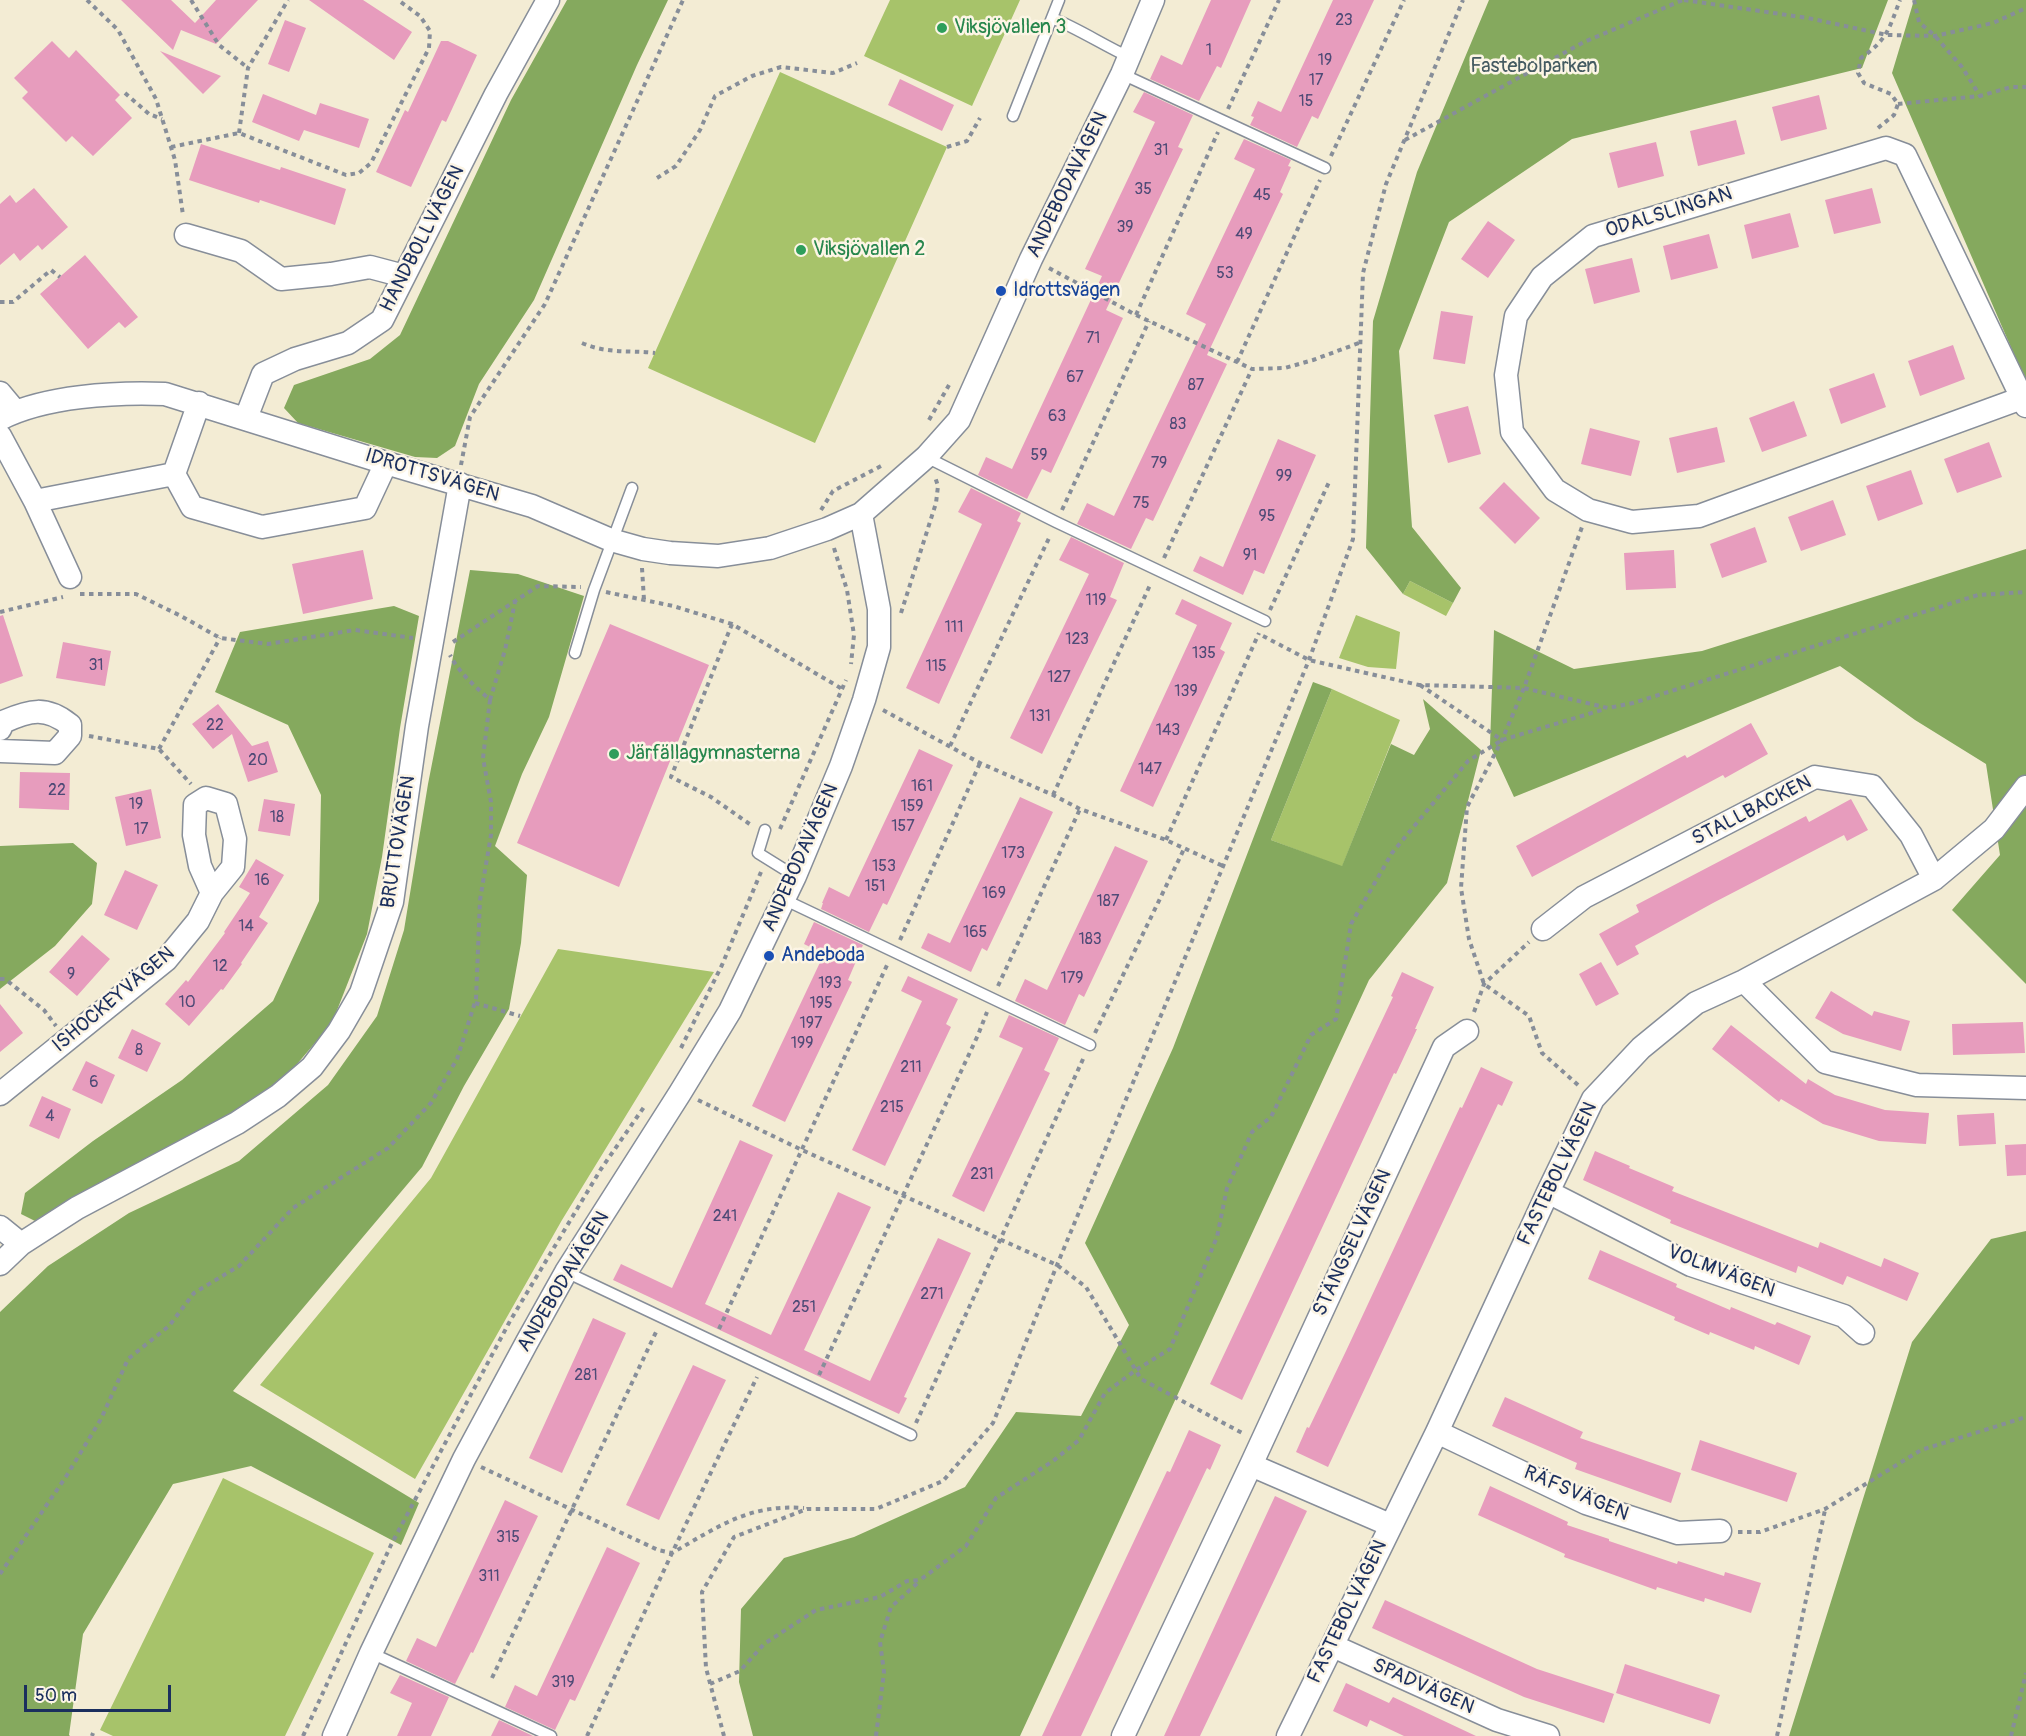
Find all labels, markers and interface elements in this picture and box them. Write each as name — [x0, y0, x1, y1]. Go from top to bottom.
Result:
house number: 23 — [1335, 11, 1353, 31]
place label: Viksjövallen 3 — [954, 16, 1066, 40]
marker: Viksjövallen 3 — [935, 21, 949, 35]
house number: 1 — [1206, 41, 1212, 61]
house number: 19 — [1318, 51, 1332, 71]
park label: Fastebolparken — [1470, 55, 1598, 79]
house number: 17 — [1309, 71, 1323, 91]
house number: 15 — [1299, 92, 1313, 112]
street label: ANDEBODAVÄGEN — [1022, 108, 1114, 262]
house number: 31 — [1153, 141, 1169, 161]
street label: HANDBOLLVÄGEN — [376, 162, 470, 316]
house number: 35 — [1134, 180, 1152, 200]
street label: ODALSLINGAN — [1603, 182, 1735, 244]
house number: 45 — [1253, 186, 1271, 206]
house number: 39 — [1116, 218, 1134, 238]
house number: 49 — [1235, 225, 1253, 245]
place label: Viksjövallen 2 — [813, 238, 925, 262]
marker: Viksjövallen 2 — [794, 243, 808, 257]
house number: 53 — [1216, 264, 1234, 284]
place label: Idrottsvägen — [1013, 279, 1120, 303]
marker: Idrottsvägen — [994, 284, 1008, 298]
house number: 71 — [1086, 329, 1100, 349]
house number: 67 — [1066, 368, 1084, 388]
house number: 87 — [1188, 376, 1204, 396]
house number: 63 — [1048, 407, 1066, 427]
house number: 83 — [1170, 415, 1186, 435]
street label: IDROTTSVÄGEN — [362, 444, 502, 508]
house number: 59 — [1031, 446, 1047, 466]
house number: 79 — [1151, 454, 1167, 474]
house number: 99 — [1276, 467, 1292, 487]
house number: 75 — [1132, 494, 1150, 514]
house number: 95 — [1259, 507, 1275, 527]
house number: 91 — [1243, 546, 1257, 566]
house number: 119 — [1086, 591, 1106, 611]
house number: 111 — [945, 618, 963, 638]
house number: 123 — [1065, 630, 1089, 650]
house number: 135 — [1192, 644, 1216, 664]
house number: 31 — [88, 656, 104, 676]
house number: 115 — [925, 657, 947, 677]
house number: 127 — [1047, 668, 1071, 688]
house number: 139 — [1174, 682, 1198, 702]
house number: 131 — [1029, 707, 1051, 727]
house number: 22 — [206, 716, 224, 736]
house number: 143 — [1156, 721, 1180, 741]
place label: Järfällagymnasterna — [626, 742, 800, 766]
marker: Järfällagymnasterna — [607, 747, 621, 761]
house number: 20 — [248, 751, 268, 771]
house number: 147 — [1138, 760, 1162, 780]
street label: STALLBACKEN — [1688, 771, 1816, 851]
street label: BRUTTOVÄGEN — [377, 774, 421, 910]
house number: 161 — [911, 777, 933, 797]
street label: ANDEBODAVÄGEN — [758, 780, 844, 936]
house number: 22 — [48, 781, 66, 801]
house number: 19 — [129, 795, 143, 815]
house number: 159 — [900, 797, 924, 817]
house number: 18 — [270, 808, 284, 828]
house number: 157 — [891, 817, 915, 837]
house number: 17 — [134, 820, 148, 840]
house number: 173 — [1001, 844, 1025, 864]
house number: 153 — [872, 857, 896, 877]
house number: 16 — [254, 871, 270, 891]
house number: 151 — [864, 877, 886, 897]
house number: 169 — [982, 884, 1006, 904]
house number: 187 — [1097, 892, 1119, 912]
house number: 14 — [238, 917, 254, 937]
house number: 165 — [963, 923, 987, 943]
house number: 183 — [1078, 930, 1102, 950]
street label: ISHOCKEYVÄGEN — [48, 942, 180, 1058]
place label: Andeboda — [781, 944, 865, 968]
marker: Andeboda — [762, 949, 776, 963]
house number: 12 — [212, 957, 228, 977]
house number: 9 — [67, 965, 75, 985]
house number: 179 — [1061, 969, 1083, 989]
house number: 193 — [818, 974, 842, 994]
house number: 10 — [178, 993, 196, 1013]
house number: 195 — [809, 994, 833, 1014]
house number: 197 — [800, 1014, 822, 1034]
house number: 199 — [791, 1034, 813, 1054]
house number: 8 — [135, 1041, 143, 1061]
house number: 211 — [900, 1058, 922, 1078]
house number: 6 — [89, 1073, 99, 1093]
house number: 215 — [880, 1098, 904, 1118]
street label: FASTEBOLVÄGEN — [1513, 1098, 1603, 1250]
house number: 4 — [45, 1107, 55, 1127]
house number: 231 — [970, 1165, 994, 1185]
street label: STÄNGSELVÄGEN — [1308, 1166, 1398, 1320]
house number: 241 — [713, 1207, 737, 1227]
street label: ANDEBODAVÄGEN — [513, 1208, 615, 1356]
street label: VOLMVÄGEN — [1664, 1240, 1778, 1304]
house number: 271 — [920, 1285, 944, 1305]
house number: 251 — [792, 1298, 816, 1318]
house number: 281 — [574, 1366, 598, 1386]
street label: RÄFSVÄGEN — [1520, 1461, 1632, 1527]
house number: 315 — [496, 1528, 520, 1548]
street label: FASTEBOLVÄGEN — [1303, 1536, 1393, 1688]
house number: 311 — [478, 1567, 500, 1587]
street label: SPADVÄGEN — [1368, 1654, 1478, 1720]
scale bar — [27, 1673, 174, 1711]
house number: 319 — [551, 1673, 575, 1693]
text: 50 m — [35, 1684, 77, 1707]

